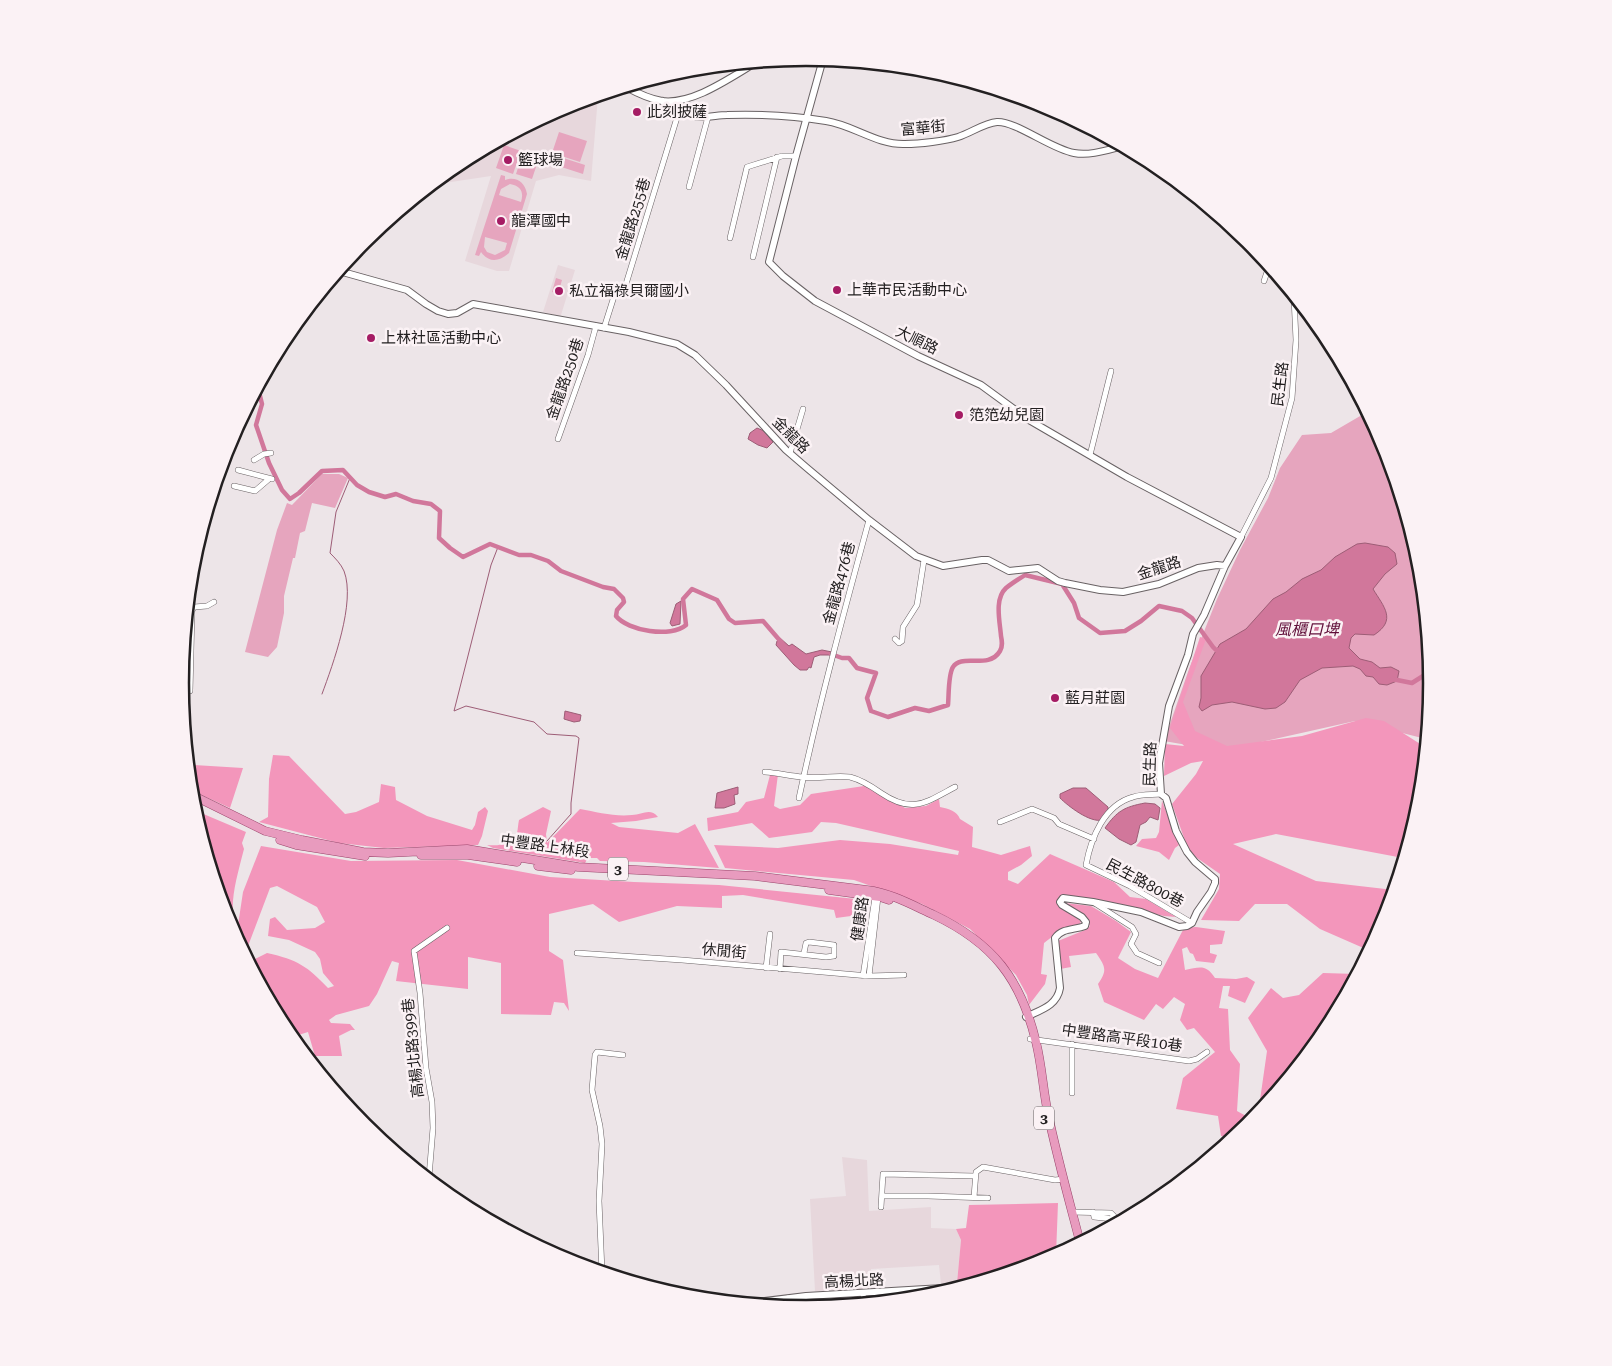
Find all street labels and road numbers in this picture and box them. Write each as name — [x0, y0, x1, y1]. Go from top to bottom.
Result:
street label: 富華街 — [900, 117, 946, 139]
street label: 金龍路255巷 — [612, 176, 654, 262]
street label: 大順路 — [893, 322, 941, 358]
street label: 金龍路250巷 — [543, 336, 587, 422]
street label: 民生路 — [1268, 361, 1292, 407]
street label: 金龍路 — [769, 413, 813, 457]
street label: 金龍路476巷 — [819, 540, 859, 626]
street label: 金龍路 — [1135, 552, 1183, 584]
street label: 民生路 — [1140, 741, 1160, 787]
street label: 中豐路上林段 — [499, 831, 591, 861]
street label: 民生路800巷 — [1103, 855, 1187, 911]
road number: 3 — [608, 858, 628, 881]
street label: 健康路 — [848, 895, 872, 943]
street label: 休閒街 — [701, 940, 747, 962]
street label: 高楊北路399巷 — [399, 997, 427, 1099]
street label: 中豐路高平段10巷 — [1060, 1021, 1184, 1055]
road number: 3 — [1034, 1106, 1054, 1130]
street label: 高楊北路 — [824, 1270, 884, 1292]

